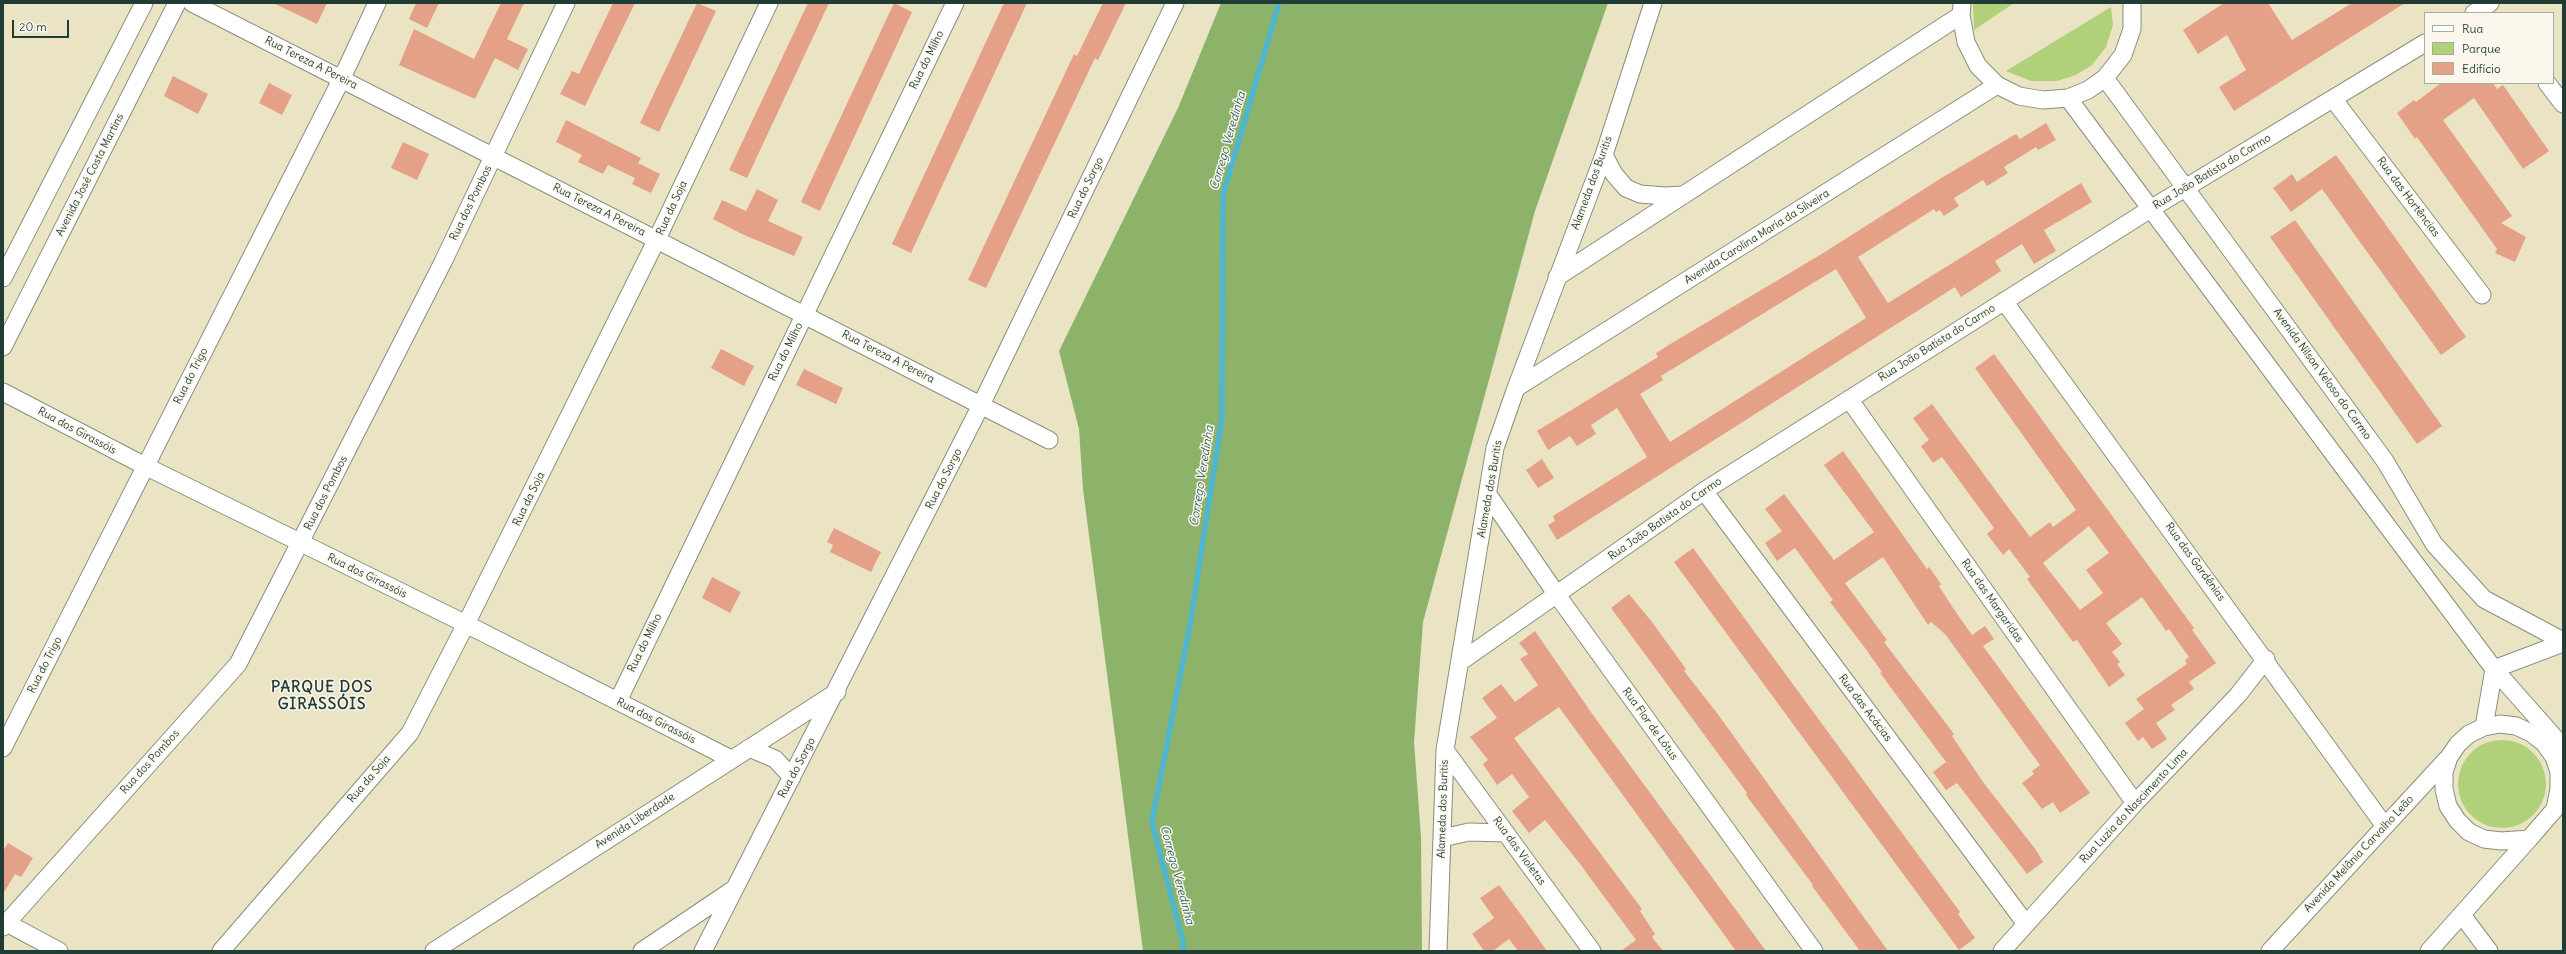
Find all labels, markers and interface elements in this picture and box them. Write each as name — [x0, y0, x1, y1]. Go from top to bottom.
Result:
scale bar — [14, 12, 71, 38]
legend — [2424, 12, 2554, 84]
text: 20 m — [19, 19, 47, 34]
text: Rua — [2462, 21, 2483, 36]
street label: Rua do Milho — [907, 28, 947, 92]
street label: Rua Tereza A Pereira — [262, 34, 360, 92]
text: Parque — [2462, 41, 2501, 56]
text: Edifício — [2462, 61, 2501, 76]
water label: Corrego Veredinha — [1207, 90, 1249, 192]
street label: Avenida José Costa Martins — [53, 111, 127, 239]
street label: Rua João Batista do Carmo — [2151, 132, 2273, 212]
street label: Alameda dos Buritis — [1569, 134, 1615, 232]
street label: Rua do Sorgo — [1066, 155, 1106, 221]
street label: Rua das Hortências — [2374, 155, 2442, 239]
street label: Rua dos Pombos — [447, 163, 495, 243]
street label: Rua da Soja — [654, 179, 690, 237]
street label: Rua Tereza A Pereira — [550, 181, 648, 239]
street label: Avenida Carolina Maria da Silveira — [1682, 187, 1832, 287]
street label: Rua João Batista do Carmo — [1876, 302, 1998, 384]
street label: Avenida Nilson Veloso do Carmo — [2270, 306, 2374, 442]
street label: Rua do Milho — [766, 320, 806, 384]
street label: Rua Tereza A Pereira — [839, 328, 937, 386]
street label: Rua do Trigo — [171, 345, 211, 407]
street label: Rua dos Girassóis — [35, 405, 119, 457]
water label: Corrego Veredinha — [1187, 425, 1217, 527]
street label: Alameda dos Buritis — [1475, 439, 1505, 539]
street label: Rua do Sorgo — [923, 446, 965, 512]
street label: Rua dos Pombos — [302, 453, 350, 533]
street label: Rua da Soja — [510, 470, 548, 528]
street label: Rua João Batista do Carmo — [1606, 475, 1724, 563]
street label: Rua das Gardênias — [2162, 520, 2228, 604]
street label: Rua dos Girassóis — [325, 551, 409, 601]
street label: Rua das Margaridas — [1958, 557, 2026, 645]
street label: Rua do Milho — [625, 611, 665, 675]
street label: Rua do Trigo — [25, 634, 65, 696]
street label: Rua das Acácias — [1835, 672, 1895, 744]
district label: PARQUE DOS GIRASSÓIS — [271, 679, 373, 714]
street label: Rua Flor de Lótus — [1619, 685, 1681, 763]
street label: Rua dos Girassóis — [614, 695, 698, 747]
street label: Rua dos Pombos — [118, 727, 182, 797]
street label: Rua do Sorgo — [776, 736, 818, 800]
street label: Rua Luzia do Nascimento Lima — [2077, 746, 2191, 866]
street label: Rua da Soja — [345, 753, 393, 805]
street label: Alameda dos Buritis — [1435, 759, 1451, 859]
street label: Avenida Liberdade — [593, 790, 677, 852]
street label: Avenida Melânia Carvalho Leão — [2301, 793, 2417, 915]
street label: Rua das Violetas — [1490, 814, 1548, 888]
water label: Corrego Veredinha — [1157, 824, 1197, 926]

